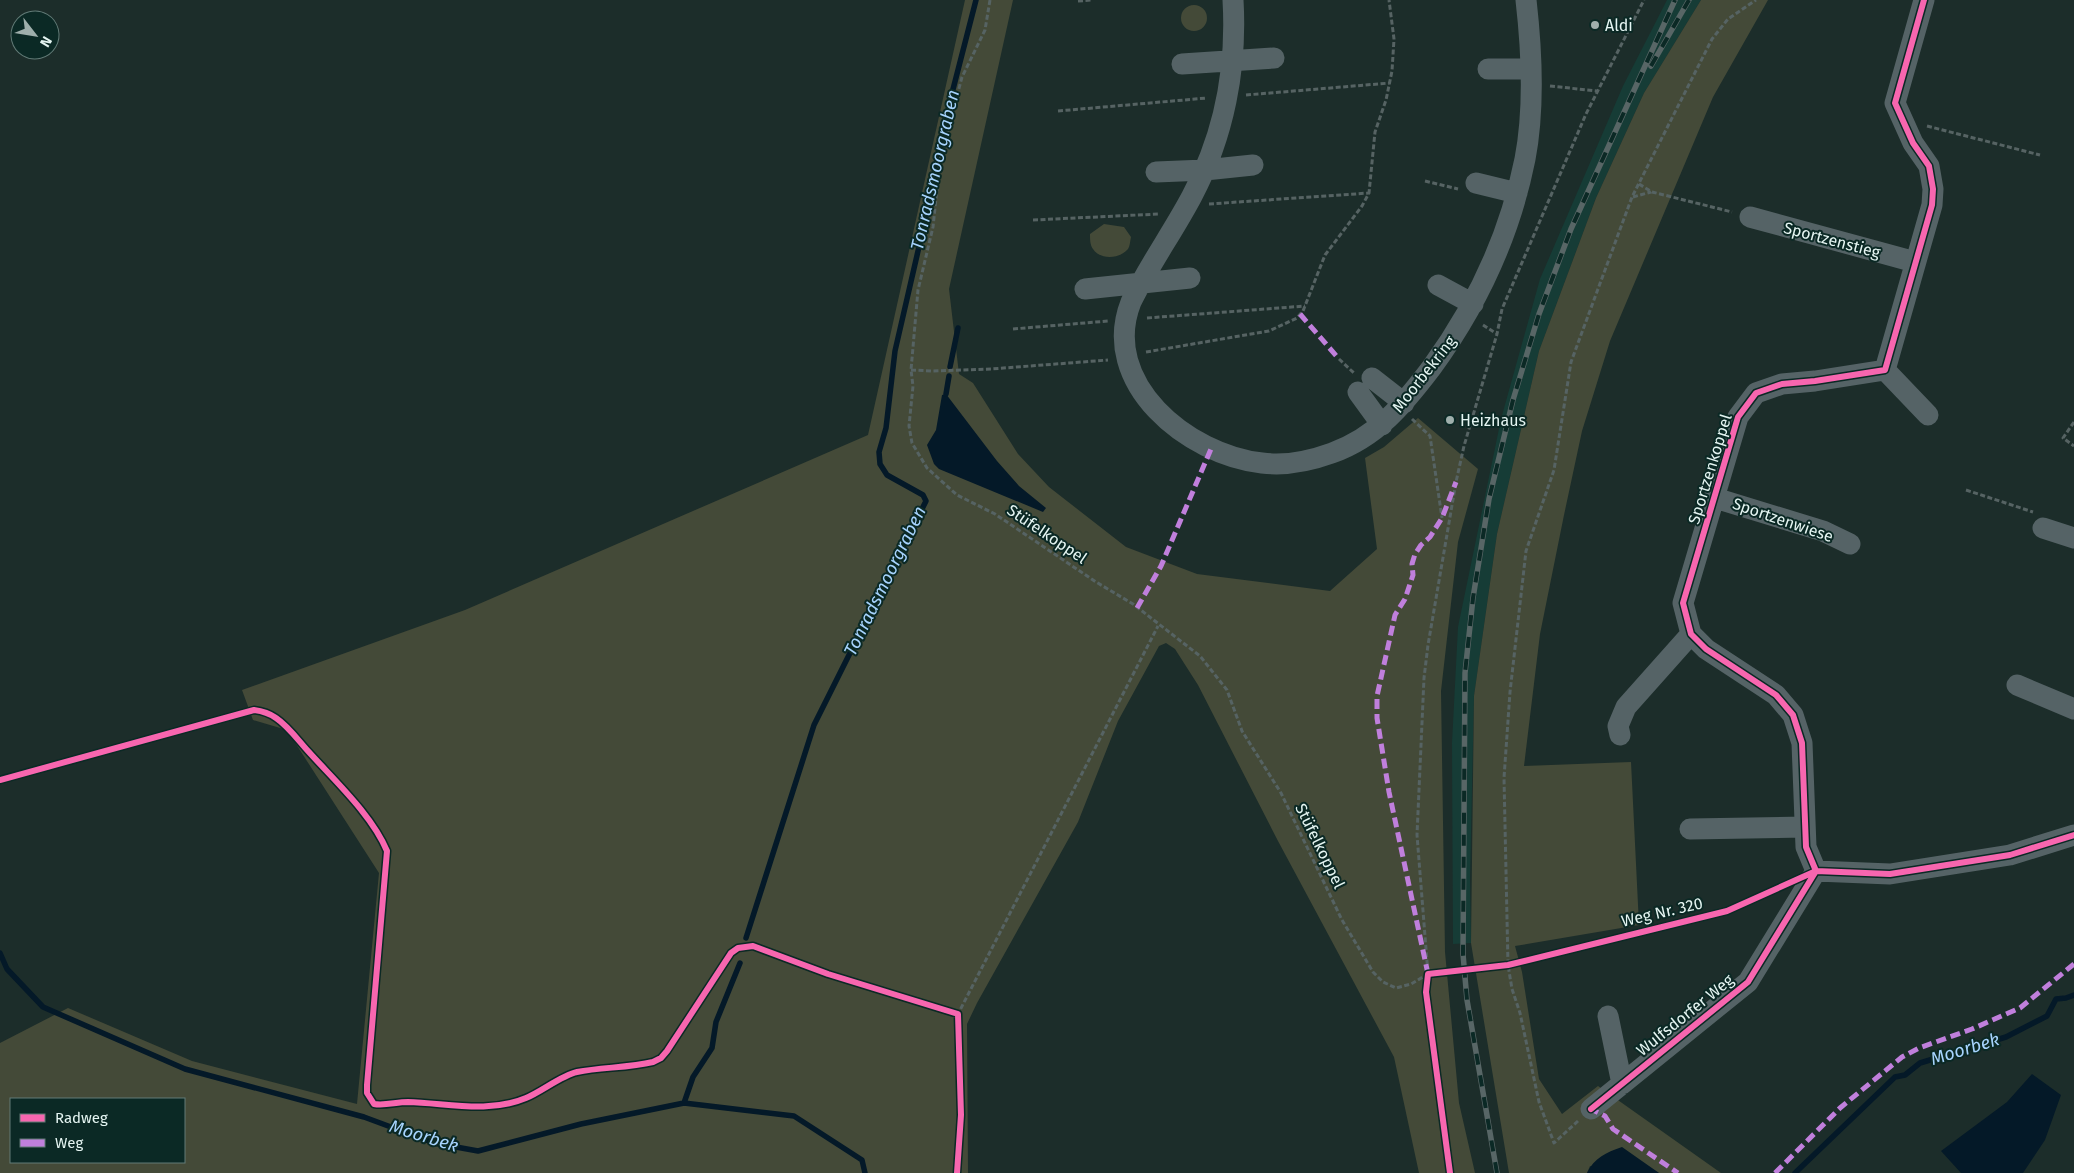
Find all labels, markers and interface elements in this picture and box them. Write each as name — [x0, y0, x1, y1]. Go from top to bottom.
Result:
north arrow — [10, 10, 60, 60]
place label: Aldi — [1605, 16, 1633, 35]
marker: Aldi — [1589, 19, 1601, 31]
text: N — [36, 33, 55, 50]
water label: Tonradsmoorgraben — [906, 88, 964, 252]
street label: Sportzenstieg — [1782, 218, 1883, 262]
street label: Moorbekring — [1388, 331, 1460, 416]
place label: Heizhaus — [1460, 411, 1526, 430]
street label: Sportzenkoppel — [1684, 411, 1736, 526]
marker: Heizhaus — [1444, 414, 1456, 426]
street label: Sportzenwiese — [1730, 494, 1836, 546]
street label: Stüfelkoppel — [1003, 500, 1091, 568]
water label: Tonradsmoorgraben — [839, 502, 931, 660]
street label: Stüfelkoppel — [1291, 800, 1349, 892]
street label: Weg Nr. 320 — [1619, 893, 1705, 931]
street label: Wulfsdorfer Weg — [1633, 970, 1738, 1060]
water label: Moorbek — [1928, 1028, 2002, 1070]
legend — [10, 1098, 185, 1163]
text: Radweg — [55, 1109, 108, 1127]
water label: Moorbek — [387, 1115, 461, 1157]
text: Weg — [55, 1134, 83, 1152]

